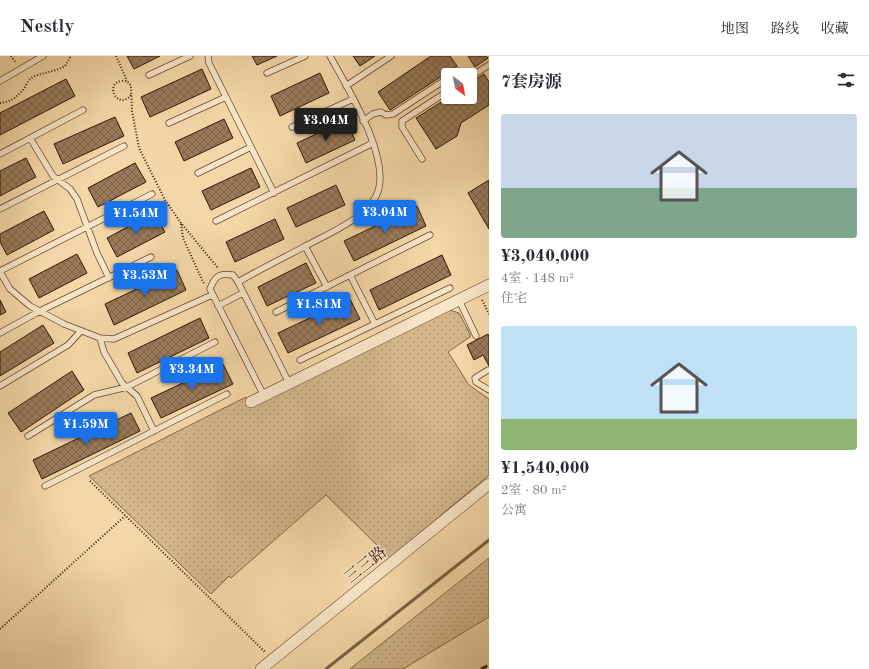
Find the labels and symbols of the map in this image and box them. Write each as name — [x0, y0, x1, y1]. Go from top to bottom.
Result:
north arrow — [441, 68, 477, 104]
pin: ¥3.04M — [293, 108, 359, 142]
pin: ¥3.04M — [352, 200, 418, 234]
pin: ¥1.54M — [103, 201, 169, 235]
pin: ¥3.53M — [112, 263, 178, 297]
pin: ¥1.81M — [286, 292, 352, 326]
pin: ¥3.34M — [159, 357, 225, 391]
pin: ¥1.59M — [53, 412, 119, 446]
street label: 三三路 — [341, 543, 390, 587]

